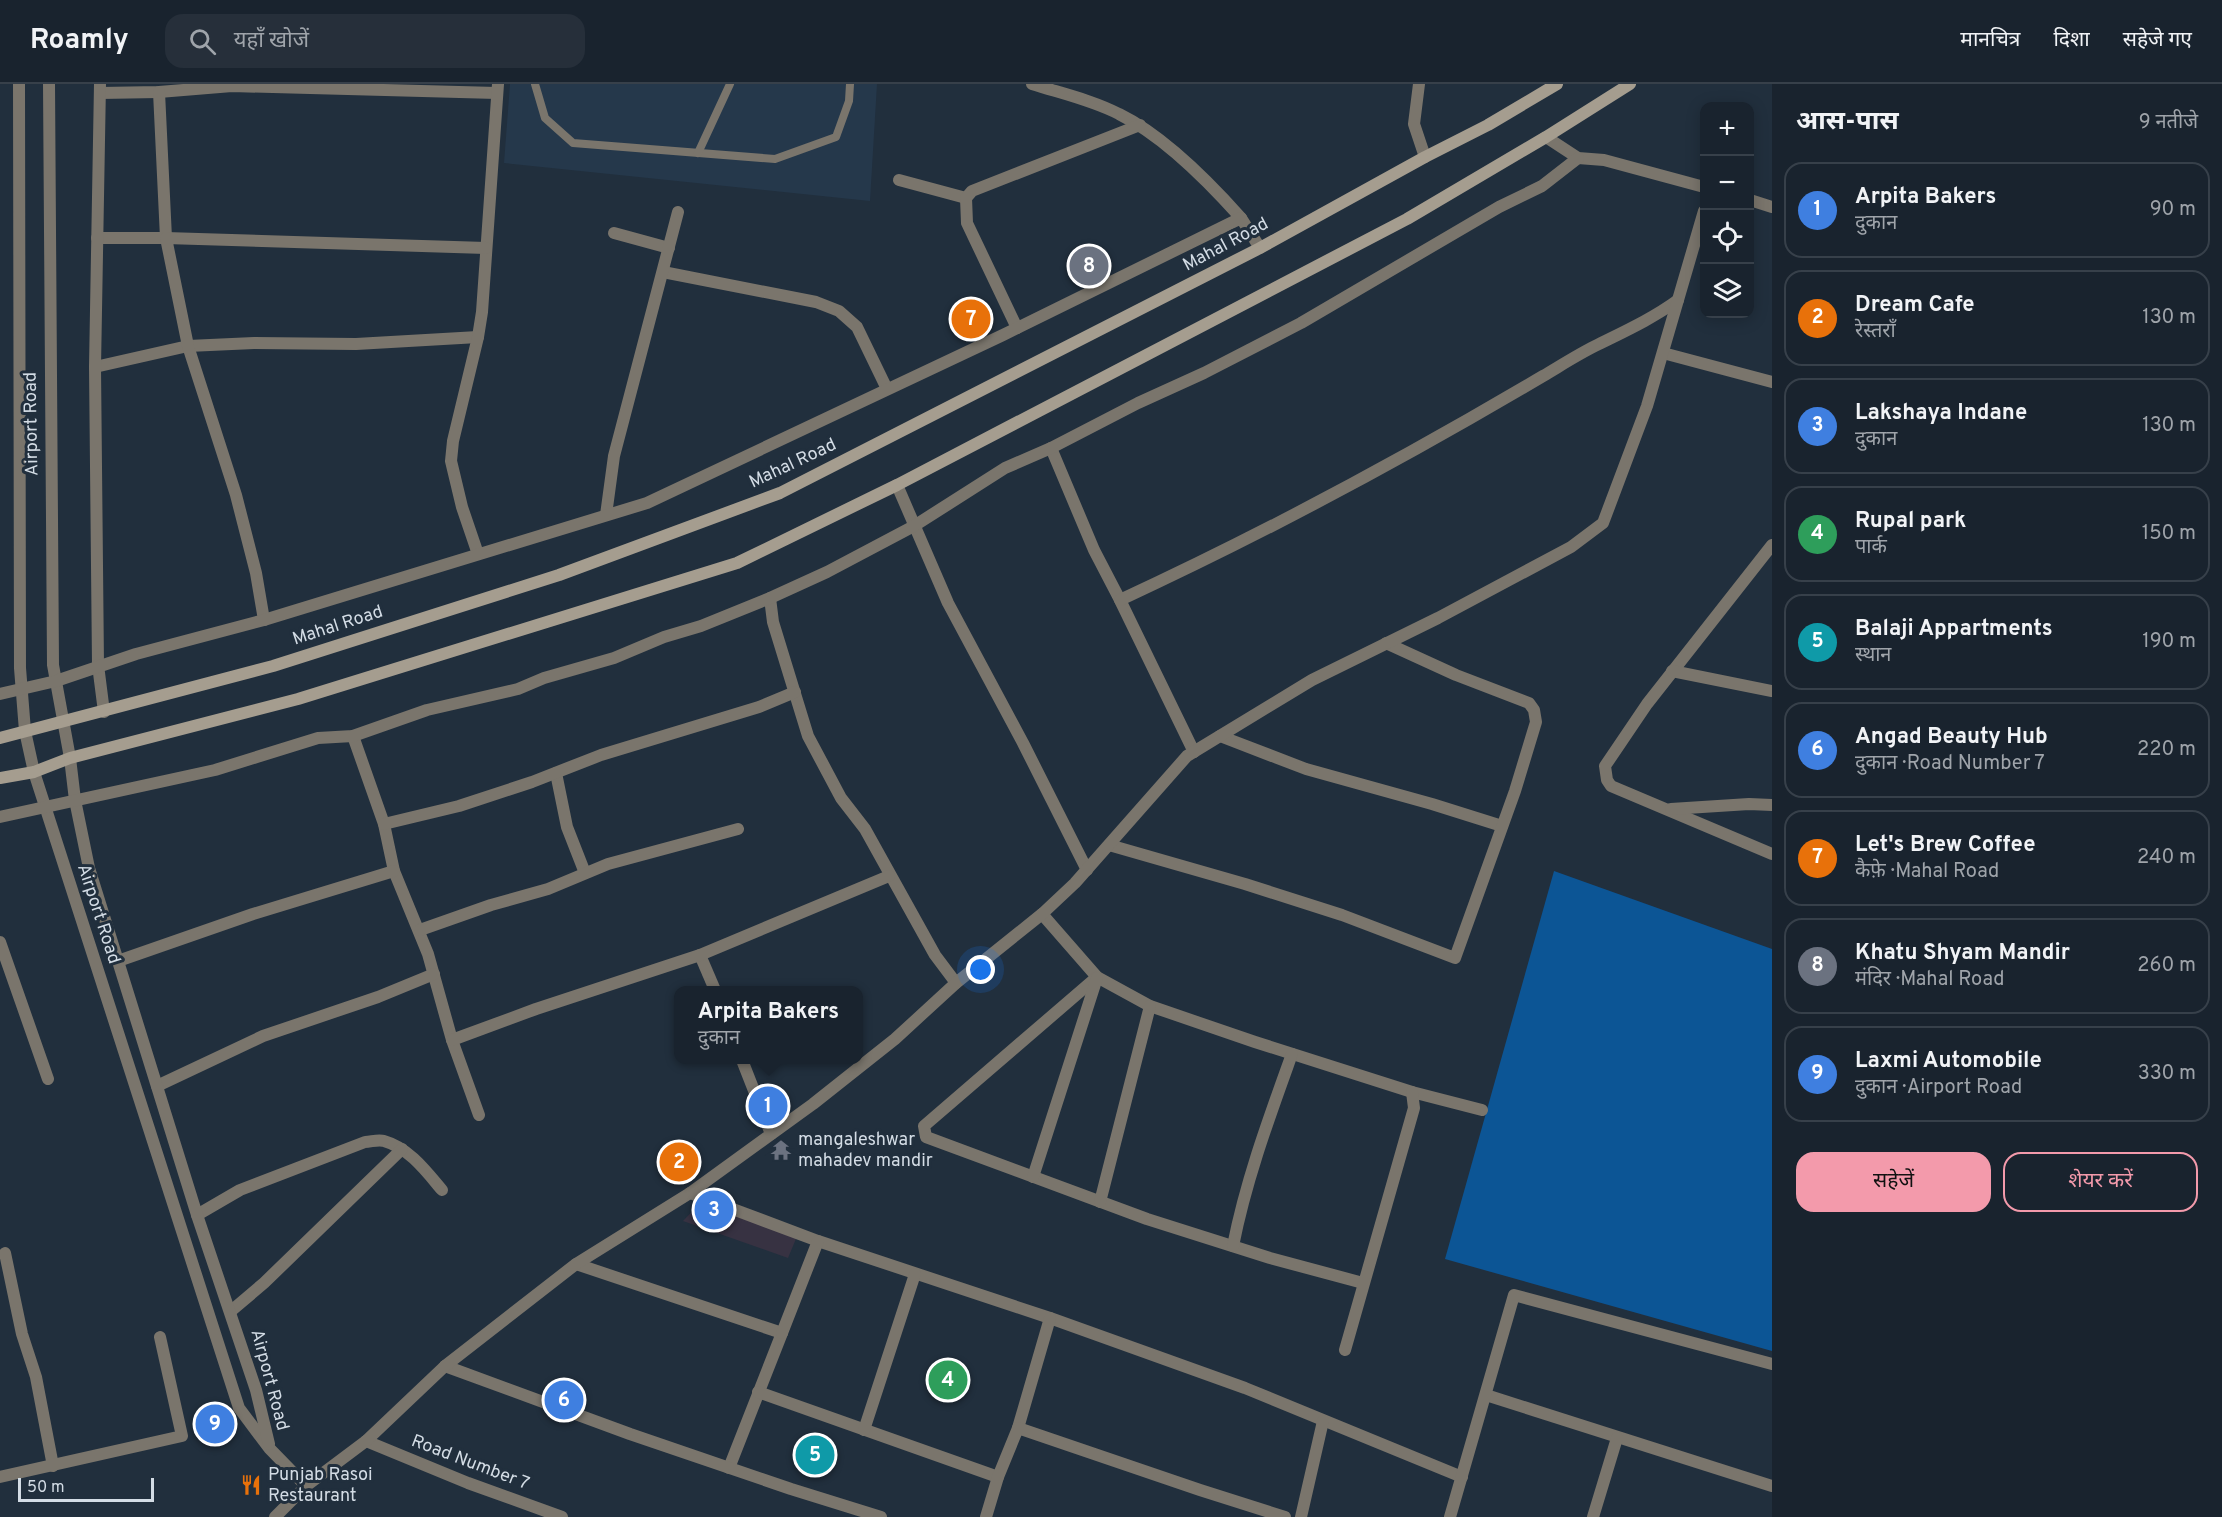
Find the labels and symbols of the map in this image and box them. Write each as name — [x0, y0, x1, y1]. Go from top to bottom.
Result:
street label: Mahal Road — [1179, 213, 1273, 277]
pin: 8 — [1070, 244, 1108, 288]
pin: 7 — [952, 296, 990, 342]
street label: Airport Road — [20, 372, 44, 476]
street label: Mahal Road — [746, 434, 840, 494]
street label: Mahal Road — [290, 601, 386, 651]
street label: Airport Road — [71, 861, 125, 967]
your location — [966, 955, 995, 984]
pin: 1 — [748, 1084, 788, 1128]
place label: mangaleshwar mahadev mandir — [798, 1129, 933, 1173]
temple icon: mangaleshwar mahadev mandir — [769, 1138, 793, 1162]
pin: 2 — [660, 1140, 698, 1184]
pin: 3 — [694, 1188, 734, 1232]
street label: Airport Road — [244, 1327, 294, 1433]
pin: 4 — [928, 1358, 968, 1402]
pin: 6 — [544, 1378, 584, 1422]
pin: 9 — [196, 1402, 234, 1446]
street label: Road Number 7 — [408, 1430, 532, 1496]
pin: 5 — [796, 1432, 834, 1478]
place label: Punjab Rasoi Restaurant — [268, 1464, 373, 1508]
restaurant icon: Punjab Rasoi Restaurant — [239, 1473, 263, 1497]
scale bar — [18, 1475, 154, 1502]

